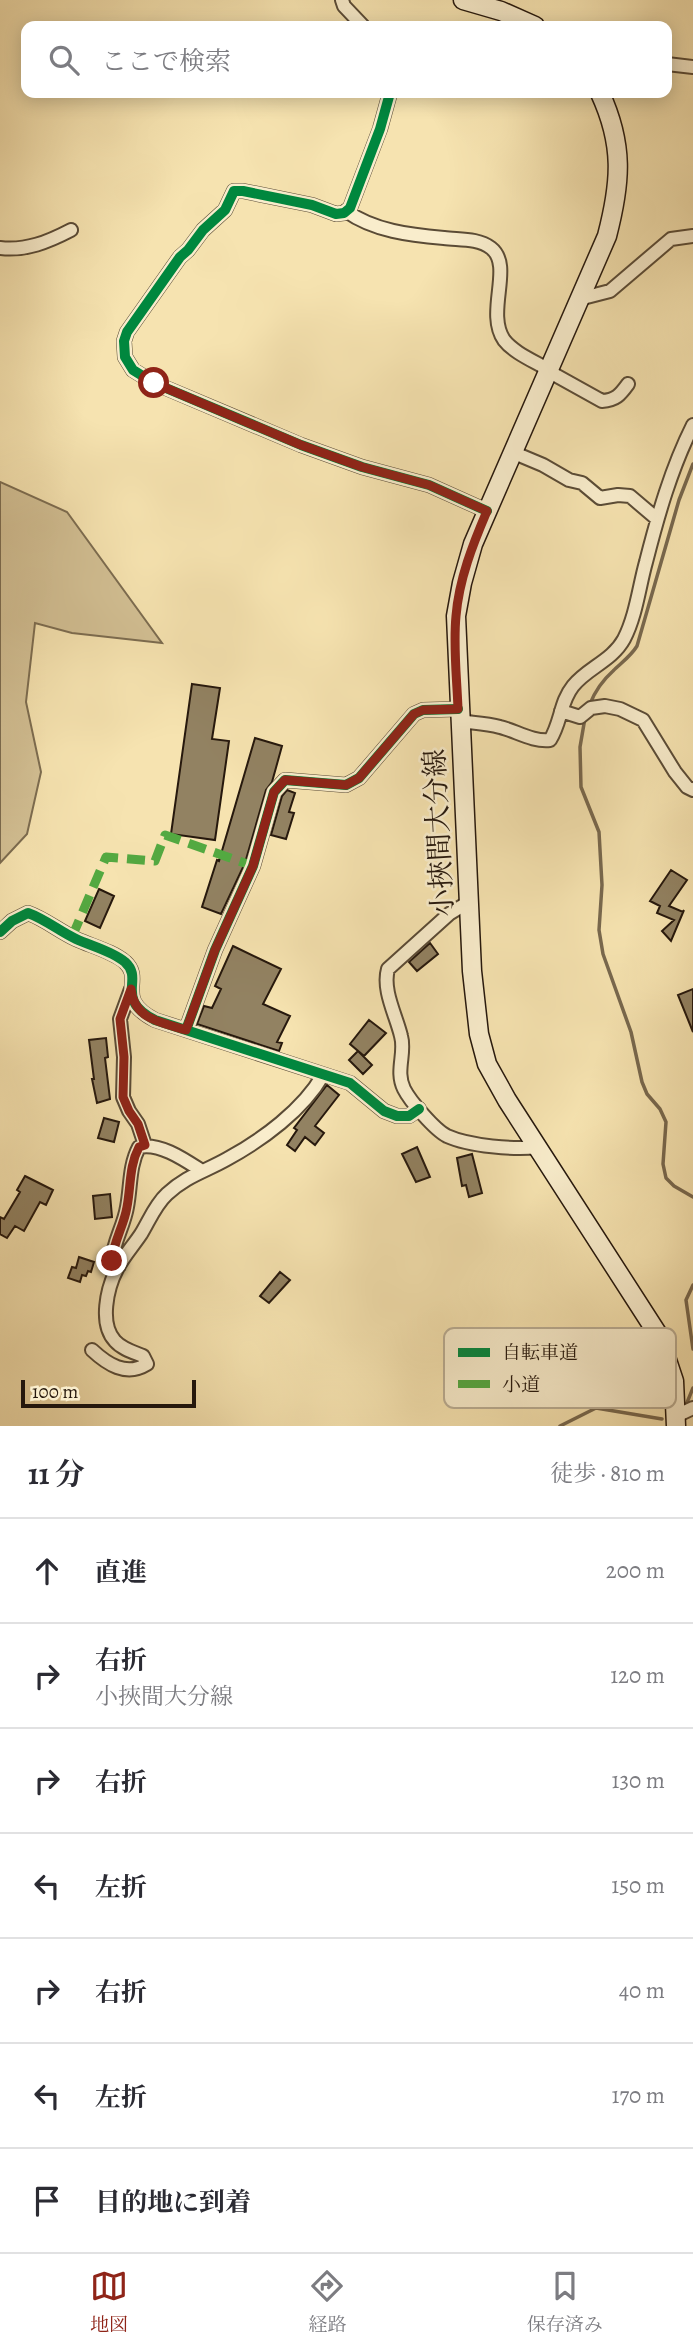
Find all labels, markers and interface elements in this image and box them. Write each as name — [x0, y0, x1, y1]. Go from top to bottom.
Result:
search box — [21, 21, 672, 98]
icon: search — [45, 41, 83, 79]
text: ここで検索 — [101, 44, 231, 79]
route start — [138, 367, 169, 398]
street label: 小挾間大分線 — [416, 748, 462, 918]
route end — [96, 1245, 127, 1276]
legend — [444, 1328, 676, 1408]
text: 自転車道 — [502, 1340, 578, 1366]
text: 小道 — [502, 1372, 540, 1398]
scale bar — [21, 1377, 196, 1409]
text: 100 m — [32, 1379, 78, 1405]
text: 11 分 — [28, 1454, 85, 1494]
text: 徒歩 · 810 m — [550, 1458, 665, 1489]
icon: ahead — [28, 1552, 66, 1590]
text: 直進 — [95, 1555, 147, 1590]
text: 200 m — [606, 1555, 665, 1586]
text: 右折 — [95, 1643, 147, 1678]
icon: right — [28, 1657, 66, 1695]
text: 120 m — [610, 1660, 665, 1691]
text: 小挾間大分線 — [95, 1681, 233, 1712]
icon: right — [28, 1762, 66, 1800]
text: 右折 — [95, 1765, 147, 1800]
text: 130 m — [612, 1765, 665, 1796]
icon: left — [28, 1867, 66, 1905]
text: 左折 — [95, 1870, 147, 1905]
text: 150 m — [611, 1870, 665, 1901]
icon: right — [28, 1972, 66, 2010]
text: 右折 — [95, 1975, 147, 2010]
text: 40 m — [619, 1975, 665, 2006]
icon: left — [28, 2077, 66, 2115]
text: 左折 — [95, 2080, 147, 2115]
text: 170 m — [612, 2080, 665, 2111]
icon: arrive — [28, 2182, 66, 2220]
text: 目的地に到着 — [95, 2185, 251, 2220]
tab: 地図 — [90, 2267, 128, 2338]
tab: 経路 — [308, 2267, 347, 2338]
tab: 保存済み — [527, 2267, 603, 2338]

